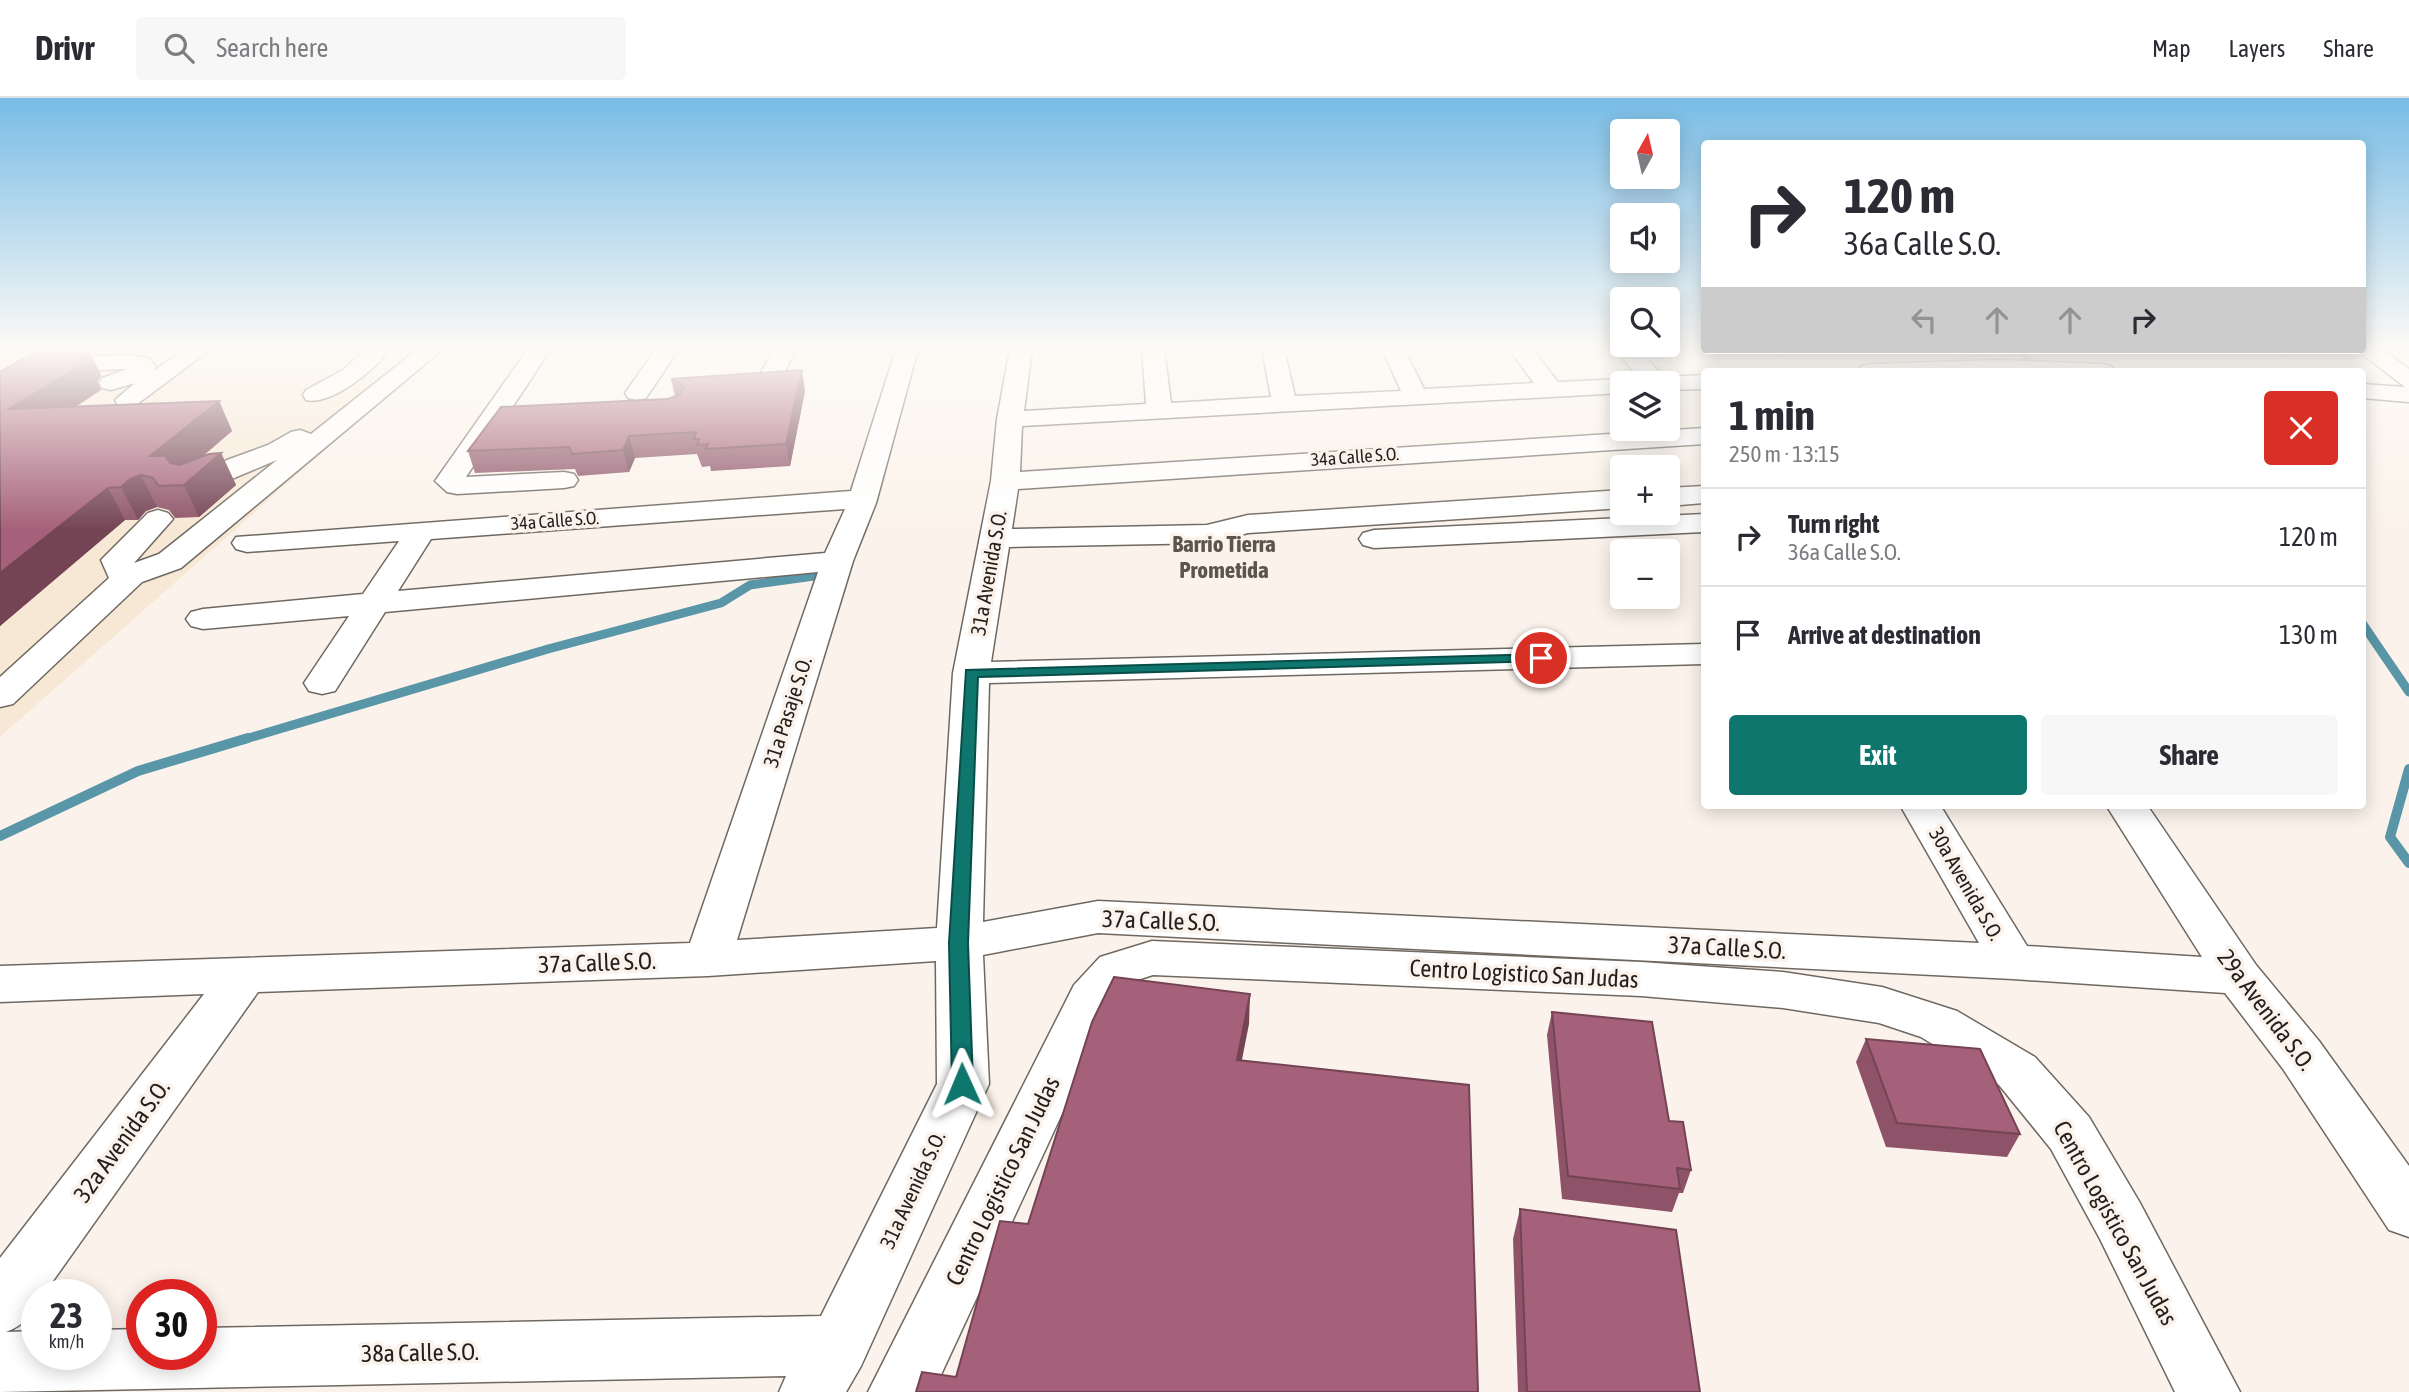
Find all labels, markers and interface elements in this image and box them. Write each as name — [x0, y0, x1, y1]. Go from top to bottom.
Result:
search box — [136, 17, 626, 80]
text: Drivr — [35, 29, 94, 67]
icon: search — [160, 29, 198, 67]
text: Search here — [216, 33, 328, 63]
text: Map — [2152, 35, 2191, 62]
text: Layers — [2229, 35, 2285, 62]
text: Share — [2323, 35, 2374, 62]
north arrow — [1610, 119, 1680, 189]
map controls — [1610, 119, 1680, 609]
text: 120 m — [1844, 167, 1955, 223]
icon: right — [1729, 168, 1820, 259]
button: sound — [1610, 203, 1680, 273]
text: 36a Calle S.O. — [1844, 225, 2001, 262]
button: search — [1610, 287, 1680, 357]
icon: left — [1905, 301, 1943, 339]
icon: ahead — [1978, 301, 2016, 339]
icon: ahead — [2051, 301, 2089, 339]
icon: right — [2124, 301, 2162, 339]
button: layers — [1610, 371, 1680, 441]
text: 1 min — [1729, 391, 1815, 439]
button: close — [2264, 391, 2338, 465]
text: 250 m · 13:15 — [1729, 441, 1840, 467]
street label: 34a Calle S.O. — [1310, 443, 1400, 470]
button: + — [1610, 455, 1680, 525]
street label: 34a Calle S.O. — [510, 507, 600, 534]
street label: 31a Avenida S.O. — [965, 508, 1011, 637]
text: Turn right — [1788, 509, 1879, 539]
icon: right — [1729, 518, 1767, 556]
text: 120 m — [2279, 522, 2338, 552]
district label: Barrio Tierra Prometida — [1172, 531, 1276, 583]
button: − — [1610, 539, 1680, 609]
text: 36a Calle S.O. — [1788, 539, 1901, 565]
icon: arrive — [1729, 616, 1767, 654]
text: Arrive at destination — [1788, 620, 1981, 650]
text: 130 m — [2279, 620, 2338, 650]
pin — [1511, 628, 1571, 688]
icon: arrive — [1522, 639, 1560, 677]
street label: 31a Pasaje S.O. — [758, 653, 816, 770]
button: Exit — [1729, 715, 2027, 795]
button: Share — [2041, 715, 2338, 795]
street label: 30a Avenida S.O. — [1925, 823, 2009, 944]
street label: 37a Calle S.O. — [1102, 905, 1220, 936]
street label: 37a Calle S.O. — [1668, 931, 1787, 964]
street label: 29a Avenida S.O. — [2212, 944, 2321, 1076]
street label: 37a Calle S.O. — [538, 947, 656, 978]
street label: Centro Logistico San Judas — [1409, 954, 1639, 993]
position arrow — [925, 1047, 999, 1121]
street label: Centro Logistico San Judas — [940, 1072, 1065, 1290]
street label: 32a Avenida S.O. — [68, 1074, 175, 1207]
street label: Centro Logistico San Judas — [2048, 1116, 2183, 1329]
street label: 31a Avenida S.O. — [875, 1127, 950, 1252]
speed limit sign: 30 — [126, 1279, 217, 1370]
text: 23 — [50, 1295, 83, 1335]
text: km/h — [49, 1331, 84, 1352]
street label: 38a Calle S.O. — [361, 1338, 479, 1367]

